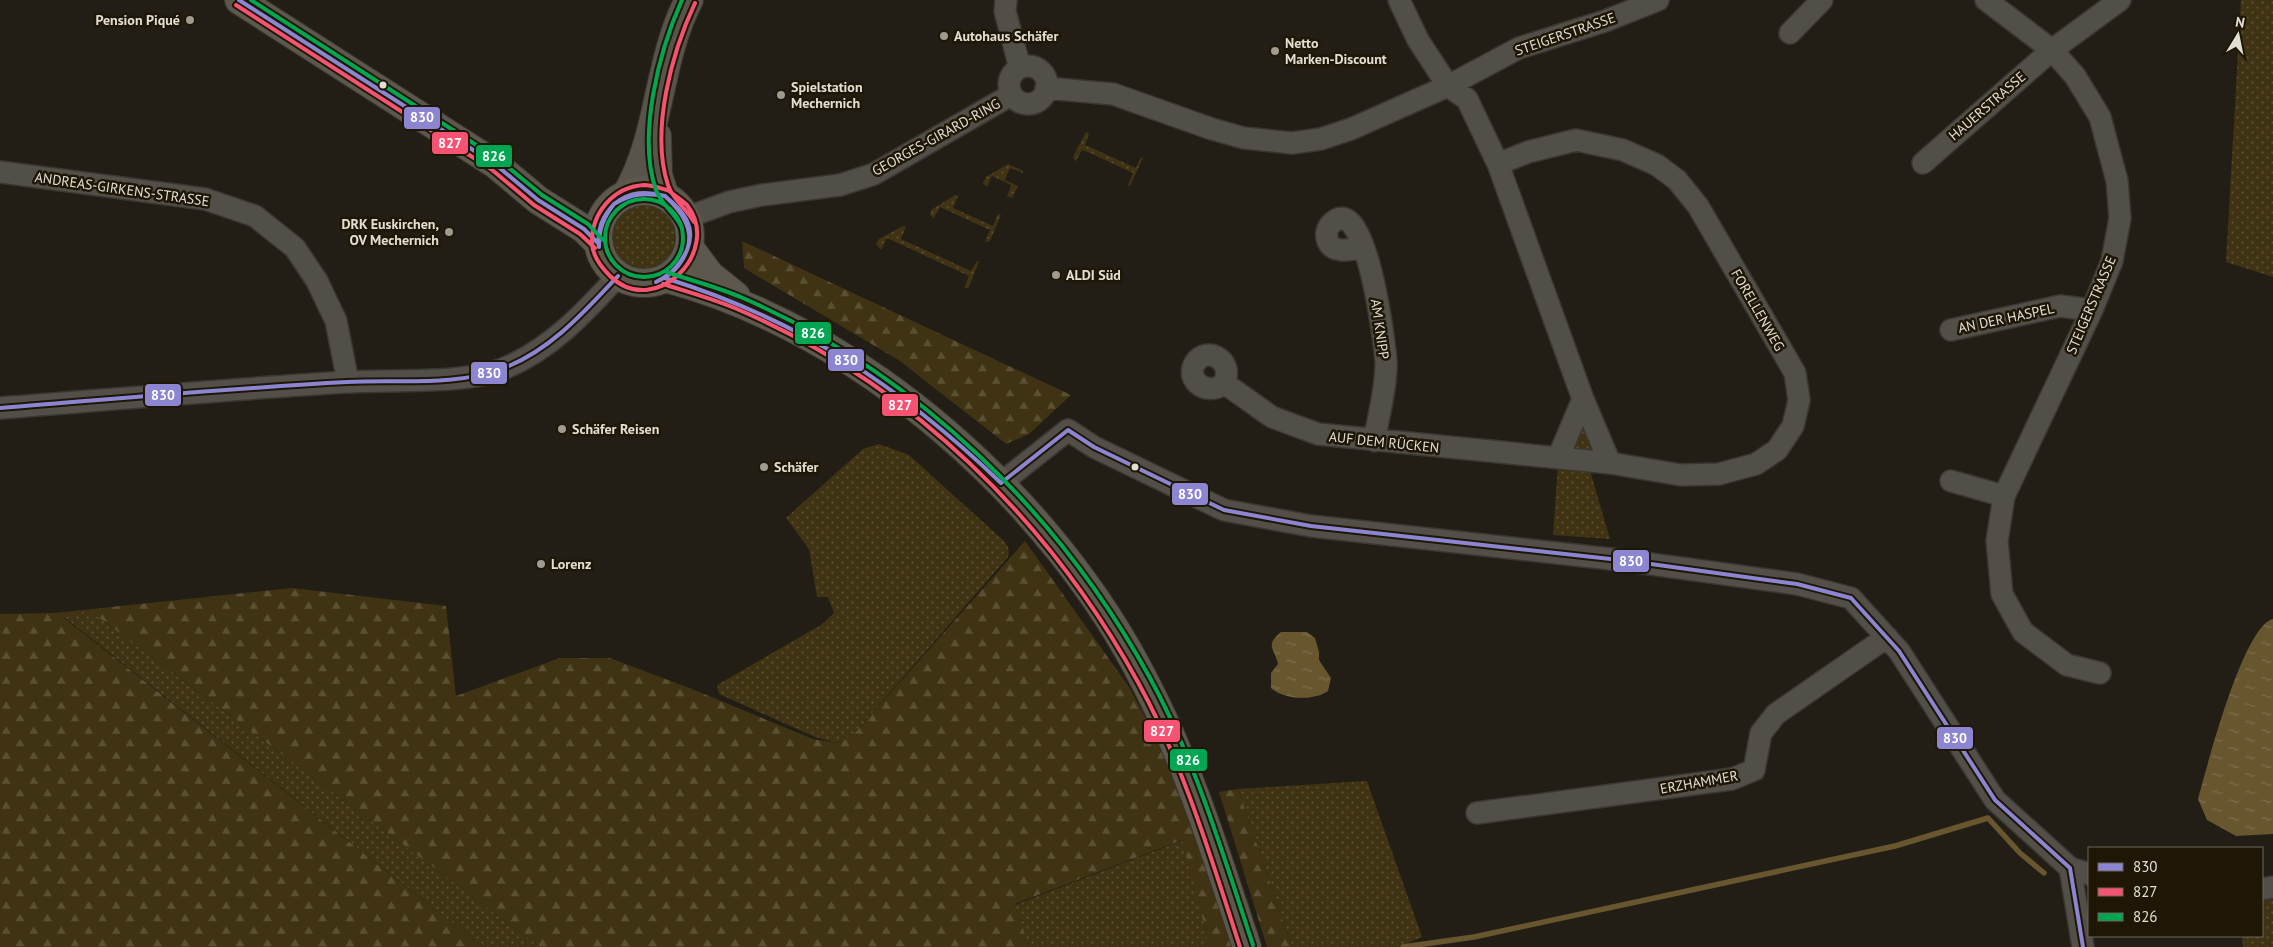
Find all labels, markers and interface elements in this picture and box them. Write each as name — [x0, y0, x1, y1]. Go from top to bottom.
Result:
street label: STEIGERSTRASSE — [1512, 8, 1618, 60]
north arrow — [2213, 10, 2263, 60]
place label: Pension Piqué — [95, 11, 180, 29]
text: N — [2234, 13, 2246, 32]
marker: Pension Piqué — [184, 14, 196, 26]
place label: Autohaus Schäfer — [954, 27, 1058, 45]
marker: Autohaus Schäfer — [938, 30, 950, 42]
place label: Netto Marken-Discount — [1285, 34, 1387, 68]
marker: Netto Marken-Discount — [1269, 45, 1281, 57]
street label: HAUERSTRASSE — [1945, 68, 2029, 144]
place label: Spielstation Mechernich — [791, 78, 863, 112]
unlabelled marker — [378, 80, 388, 90]
marker: Spielstation Mechernich — [775, 89, 787, 101]
street label: GEORGES-GIRARD-RING — [869, 94, 1003, 180]
line badge: 830 — [403, 106, 441, 130]
text: 830 — [410, 108, 434, 126]
line badge: 827 — [431, 131, 469, 155]
text: 827 — [438, 134, 462, 152]
line badge: 826 — [475, 144, 513, 168]
text: 826 — [482, 147, 506, 165]
street label: ANDREAS-GIRKENS-STRASSE — [34, 168, 210, 210]
place label: DRK Euskirchen, OV Mechernich — [341, 215, 439, 249]
marker: DRK Euskirchen, OV Mechernich — [443, 226, 455, 238]
street label: STEIGERSTRASSE — [2062, 253, 2120, 357]
place label: ALDI Süd — [1066, 266, 1121, 284]
street label: FORELLENWEG — [1727, 266, 1789, 354]
marker: ALDI Süd — [1050, 269, 1062, 281]
street label: AM KNIPP — [1367, 298, 1393, 360]
street label: AN DER HASPEL — [1956, 299, 2056, 337]
line badge: 826 — [794, 321, 832, 345]
text: 826 — [801, 324, 825, 342]
line badge: 830 — [827, 348, 865, 372]
text: 830 — [834, 351, 858, 369]
line badge: 830 — [470, 361, 508, 385]
text: 830 — [477, 364, 501, 382]
line badge: 830 — [144, 383, 182, 407]
text: 830 — [151, 386, 175, 404]
line badge: 827 — [881, 393, 919, 417]
text: 827 — [888, 396, 912, 414]
place label: Schäfer Reisen — [572, 420, 659, 438]
marker: Schäfer Reisen — [556, 423, 568, 435]
street label: AUF DEM RÜCKEN — [1328, 427, 1440, 457]
place label: Schäfer — [774, 458, 819, 476]
marker: Schäfer — [758, 461, 770, 473]
unlabelled marker — [1130, 462, 1140, 472]
line badge: 830 — [1171, 482, 1209, 506]
text: 830 — [1178, 485, 1202, 503]
line badge: 830 — [1612, 549, 1650, 573]
text: 830 — [1619, 552, 1643, 570]
place label: Lorenz — [551, 555, 591, 573]
marker: Lorenz — [535, 558, 547, 570]
line badge: 827 — [1143, 719, 1181, 743]
text: 827 — [1150, 722, 1174, 740]
line badge: 830 — [1936, 726, 1974, 750]
text: 830 — [1943, 729, 1967, 747]
line badge: 826 — [1169, 748, 1208, 772]
text: 826 — [1176, 751, 1200, 769]
street label: ERZHAMMER — [1659, 766, 1739, 798]
legend — [2088, 847, 2263, 937]
text: 830 — [2133, 857, 2158, 876]
text: 827 — [2133, 882, 2158, 901]
text: 826 — [2133, 907, 2158, 926]

